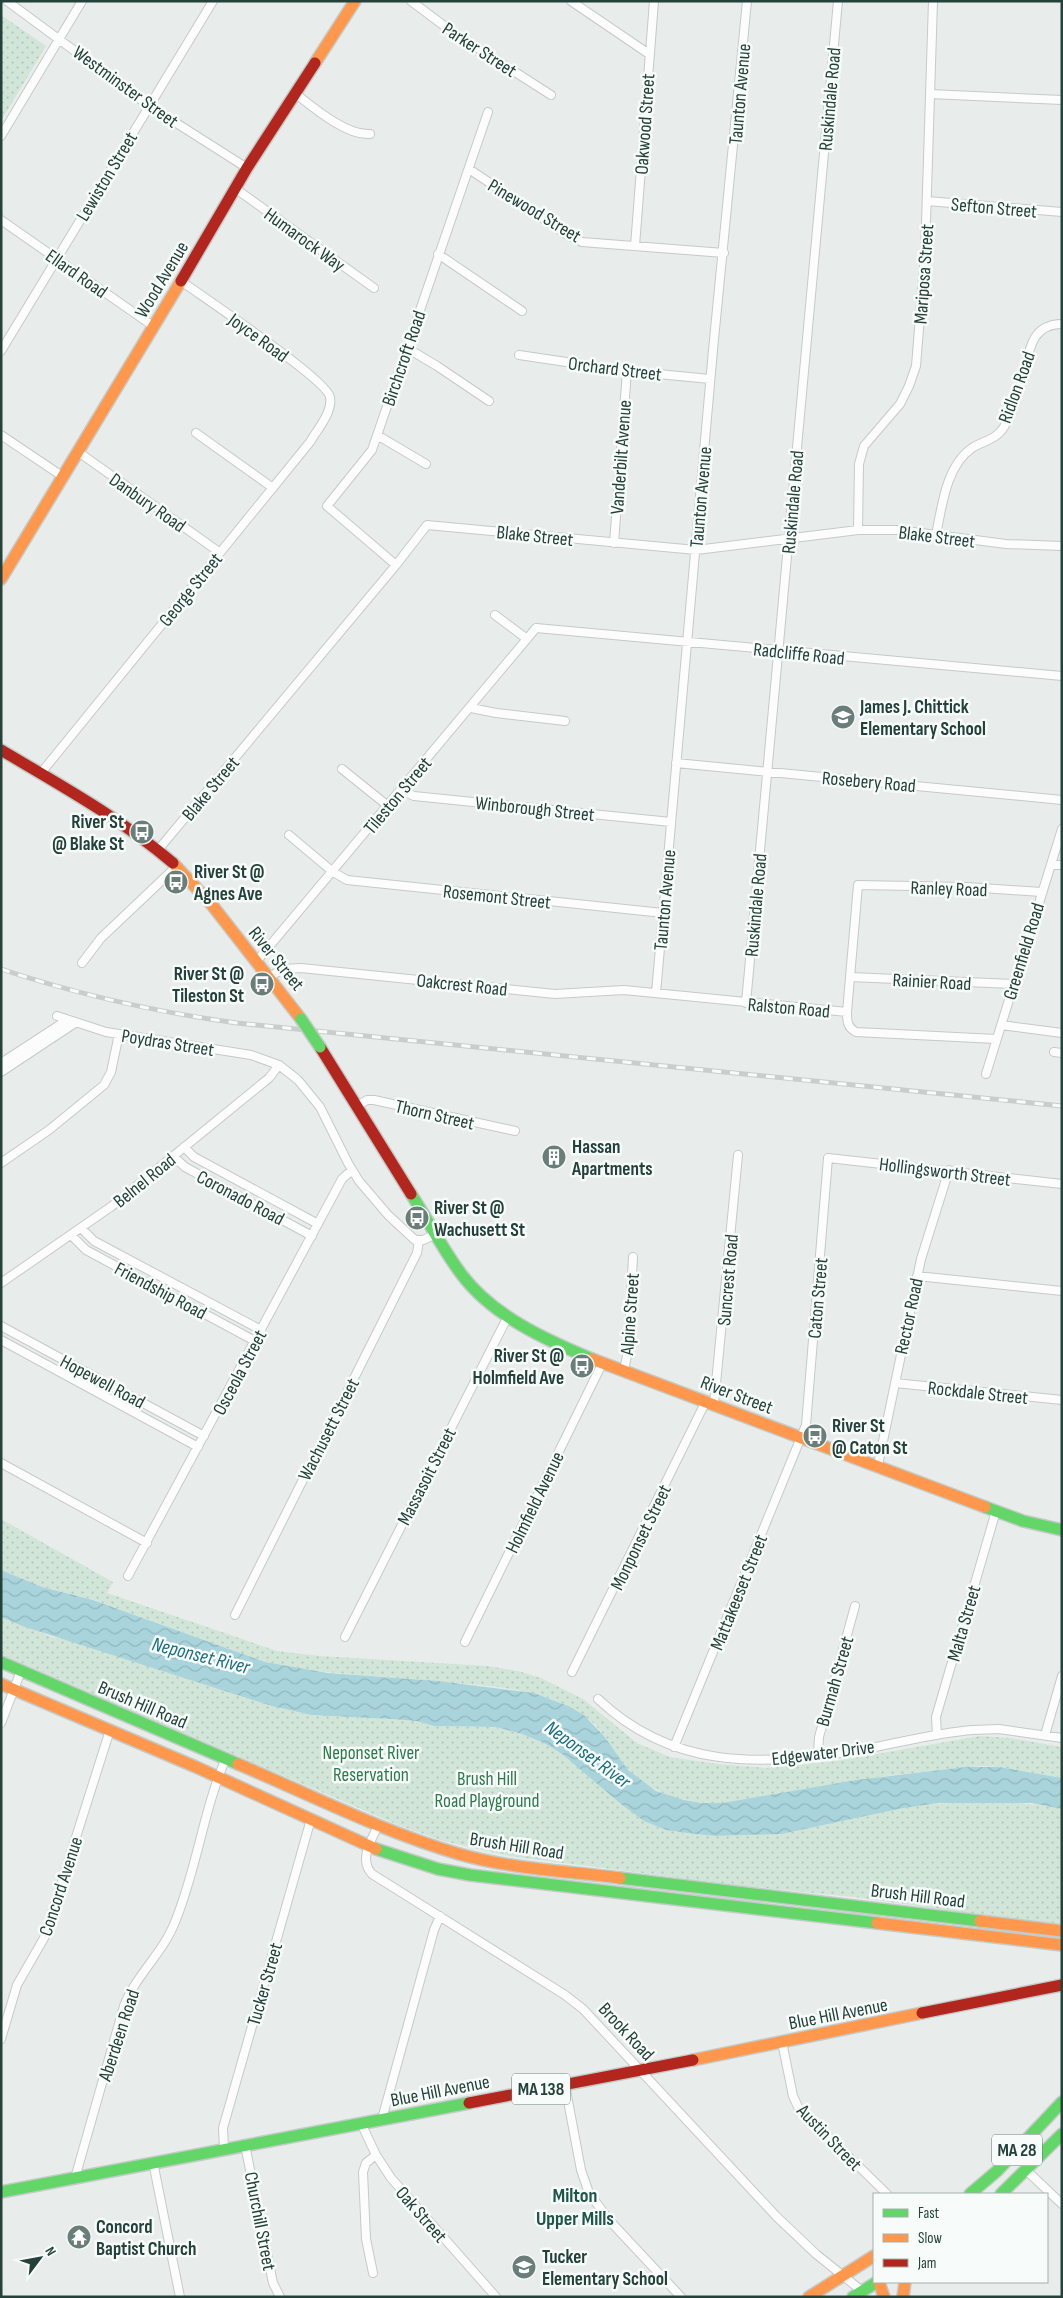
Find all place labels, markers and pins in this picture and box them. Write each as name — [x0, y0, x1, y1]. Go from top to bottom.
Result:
place label: James J. Chittick Elementary School — [859, 696, 986, 741]
school or university icon: James J. Chittick Elementary School — [830, 704, 856, 730]
place label: River St @ Blake St — [52, 811, 124, 856]
bus stop icon: River St @ Blake St — [129, 819, 155, 845]
place label: River St @ Agnes Ave — [193, 861, 264, 906]
bus stop icon: River St @ Agnes Ave — [163, 869, 189, 895]
place label: River St @ Tileston St — [172, 963, 244, 1008]
bus stop icon: River St @ Tileston St — [249, 971, 275, 997]
place label: Hassan Apartments — [571, 1136, 653, 1181]
building icon: Hassan Apartments — [541, 1144, 567, 1170]
place label: River St @ Wachusett St — [434, 1197, 525, 1242]
bus stop icon: River St @ Wachusett St — [404, 1205, 430, 1231]
place label: River St @ Holmfield Ave — [473, 1345, 564, 1390]
bus stop icon: River St @ Holmfield Ave — [569, 1353, 595, 1379]
place label: River St @ Caton St — [832, 1415, 908, 1460]
bus stop icon: River St @ Caton St — [802, 1423, 828, 1449]
place label: Concord Baptist Church — [96, 2216, 196, 2261]
temple icon: Concord Baptist Church — [66, 2224, 92, 2250]
place label: Tucker Elementary School — [542, 2246, 668, 2291]
school or university icon: Tucker Elementary School — [511, 2254, 537, 2280]

